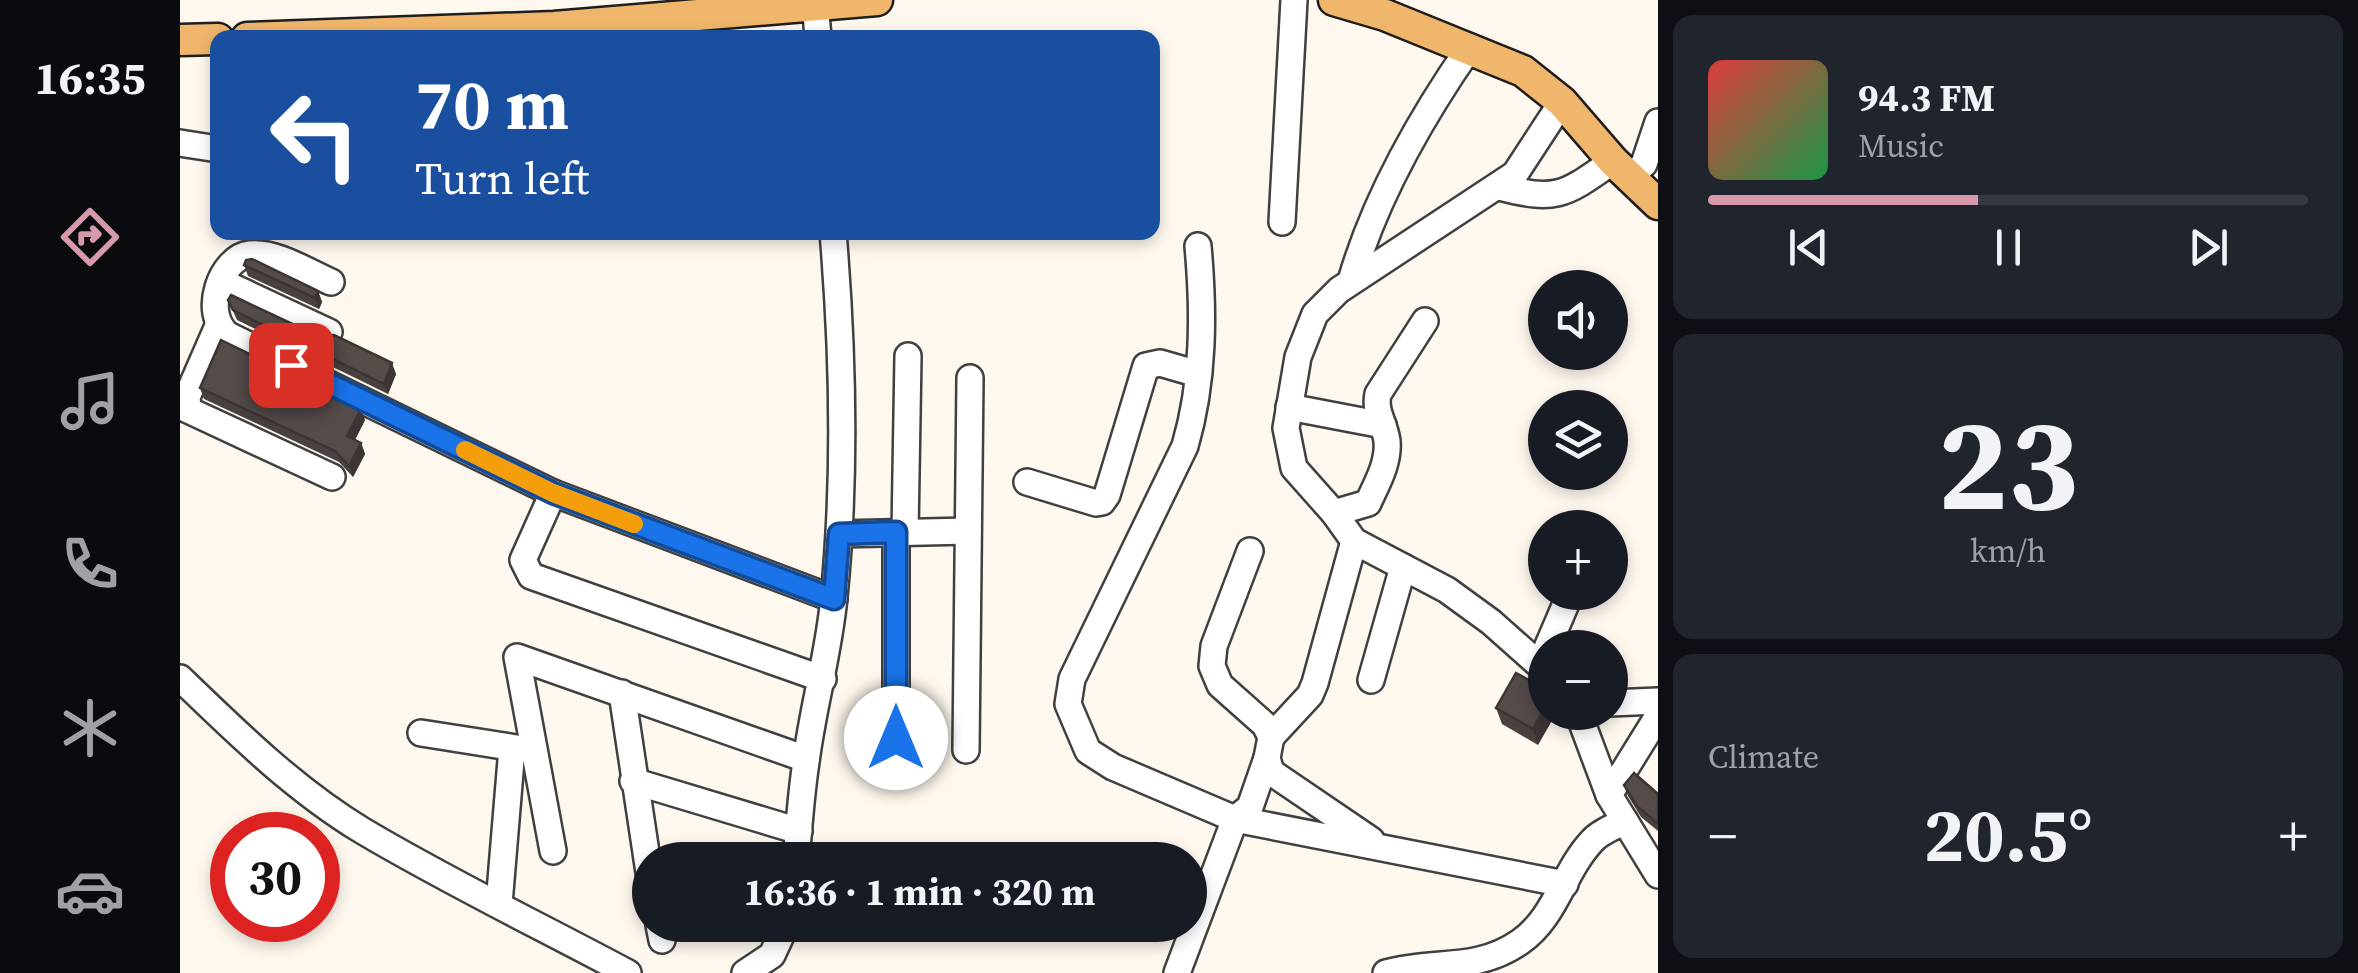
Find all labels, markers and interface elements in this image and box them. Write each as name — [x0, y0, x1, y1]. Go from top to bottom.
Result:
text: 16:35 — [34, 47, 146, 109]
text: 70 m — [415, 56, 569, 152]
icon: left — [250, 70, 380, 200]
text: 94.3 FM — [1858, 72, 1995, 124]
text: Music — [1858, 124, 1944, 168]
text: Turn left — [415, 147, 589, 209]
icon: directions — [55, 202, 125, 272]
icon: previous — [1781, 220, 1836, 275]
icon: pause — [1981, 220, 2036, 275]
icon: next — [2181, 220, 2236, 275]
map controls — [1528, 270, 1628, 730]
button: sound — [1528, 270, 1628, 370]
pin — [249, 323, 334, 408]
icon: arrive — [264, 338, 319, 393]
icon: music — [55, 366, 125, 436]
text: 23 — [1938, 374, 2078, 553]
button: layers — [1528, 390, 1628, 490]
button: + — [1528, 510, 1628, 610]
icon: phone — [55, 529, 125, 599]
text: km/h — [1970, 529, 2046, 573]
button: − — [1528, 630, 1628, 730]
position arrow — [844, 686, 948, 790]
icon: climate — [55, 693, 125, 763]
text: Climate — [1708, 735, 1819, 779]
text: 20.5° — [1923, 783, 2093, 886]
text: − — [1708, 798, 1737, 873]
text: + — [2279, 798, 2308, 873]
speed limit sign: 30 — [210, 812, 340, 942]
icon: car — [55, 856, 125, 926]
text: 16:36 · 1 min · 320 m — [743, 866, 1096, 918]

